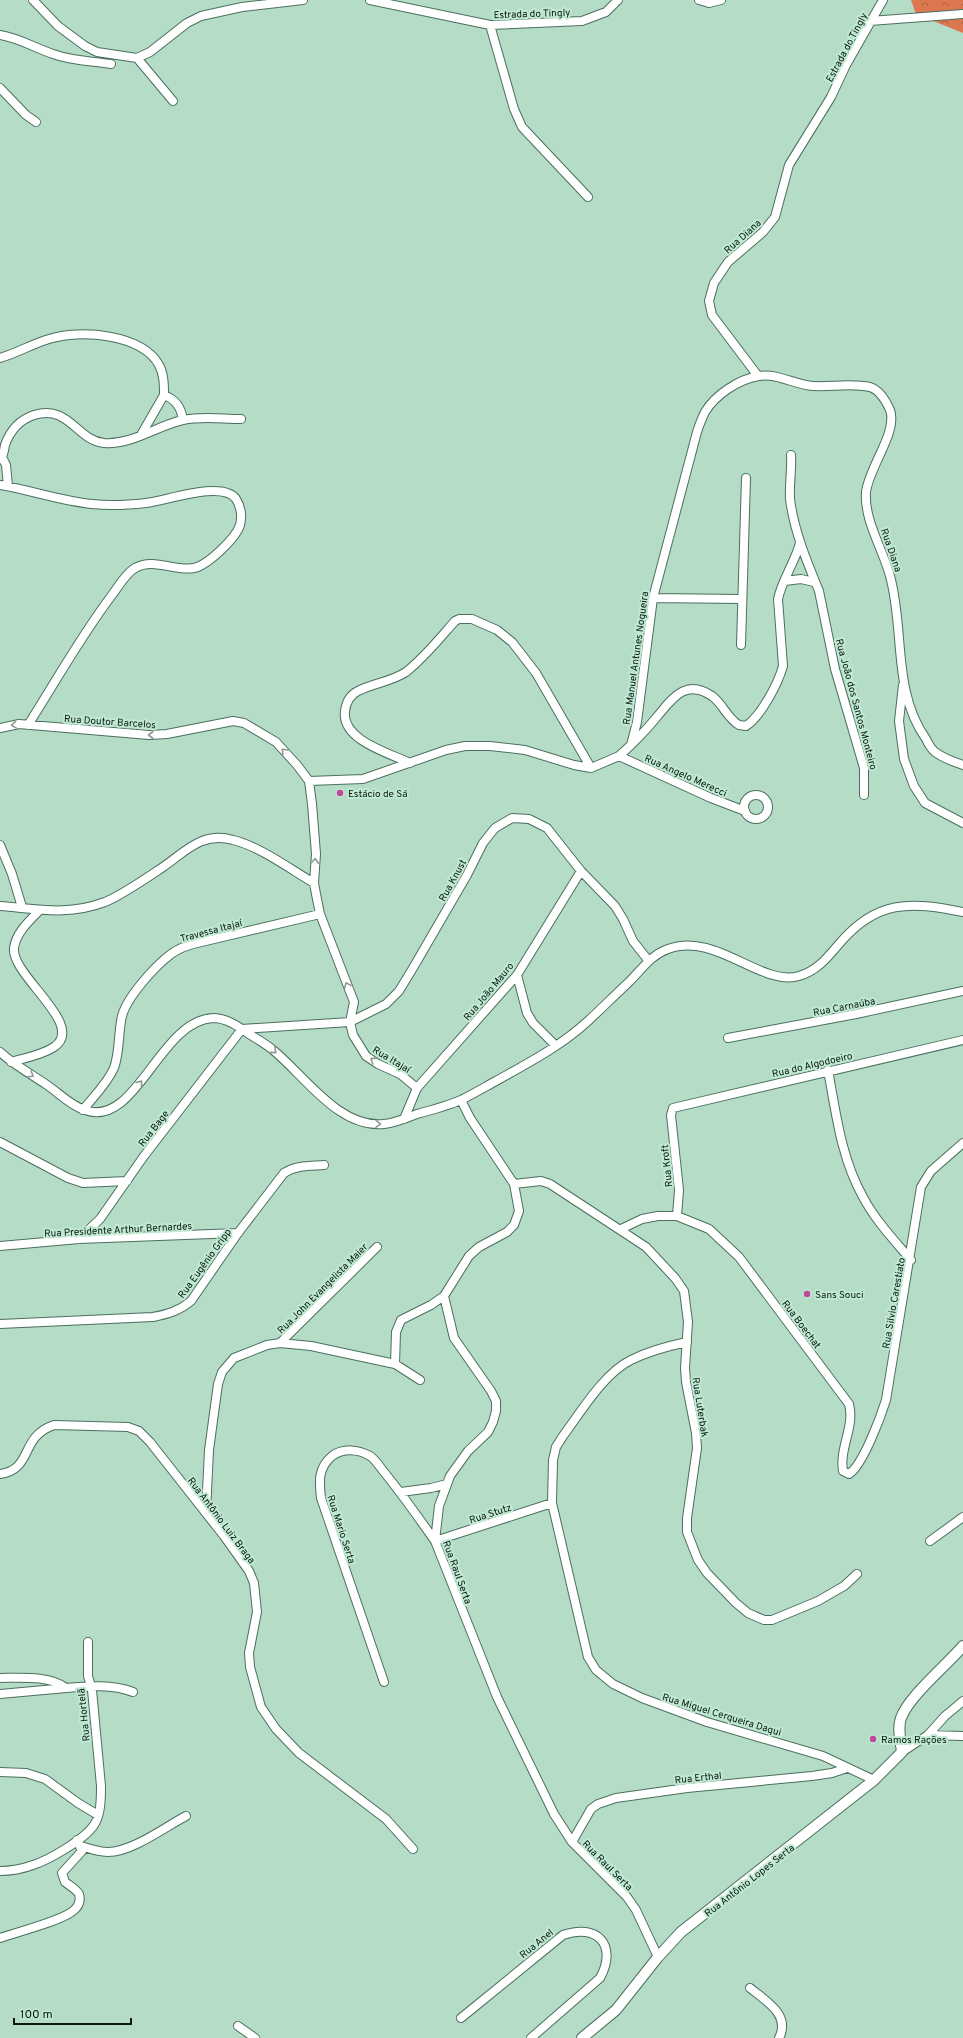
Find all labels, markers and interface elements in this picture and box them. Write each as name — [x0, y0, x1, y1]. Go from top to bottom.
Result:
street label: Estrada do Tingly — [493, 7, 571, 22]
street label: Estrada do Tingly — [824, 11, 871, 85]
street label: Rua Diana — [722, 217, 764, 257]
street label: Rua Diana — [877, 527, 904, 574]
street label: Rua Manuel Antunes Nogueira — [621, 591, 652, 726]
street label: Rua João dos Santos Monteiro — [832, 637, 879, 772]
street label: Rua Doutor Barcelos — [63, 713, 157, 732]
one-way arrow — [11, 720, 17, 729]
one-way arrow — [148, 731, 154, 739]
one-way arrow — [281, 748, 288, 756]
street label: Rua Angelo Merecci — [642, 752, 729, 800]
marker: Estácio de Sá — [335, 788, 345, 798]
place label: Estácio de Sá — [348, 788, 408, 801]
street label: Rua Knust — [436, 857, 470, 904]
one-way arrow — [311, 858, 320, 864]
street label: Travessa Itajaí — [179, 917, 245, 946]
street label: Rua João Mauro — [461, 960, 518, 1024]
one-way arrow — [344, 982, 352, 990]
street label: Rua Carnaúba — [812, 995, 877, 1020]
street label: Rua Itajaí — [370, 1044, 414, 1077]
one-way arrow — [269, 1047, 277, 1054]
street label: Rua do Algodoeiro — [771, 1050, 854, 1081]
one-way arrow — [370, 1058, 377, 1065]
one-way arrow — [27, 1070, 34, 1077]
one-way arrow — [135, 1081, 142, 1088]
street label: Rua Bage — [136, 1108, 172, 1150]
one-way arrow — [375, 1120, 381, 1128]
street label: Rua Kroft — [659, 1144, 676, 1188]
street label: Rua Presidente Arthur Bernardes — [44, 1220, 193, 1241]
street label: Rua Eugênio Gripp — [176, 1226, 235, 1301]
street label: Rua John Evangelista Maier — [275, 1241, 371, 1337]
street label: Rua Silvio Carestiato — [880, 1256, 909, 1350]
marker: Sans Souci — [802, 1289, 812, 1299]
place label: Sans Souci — [815, 1289, 864, 1302]
street label: Rua Boechat — [778, 1298, 823, 1352]
street label: Rua Luterbak — [688, 1376, 711, 1438]
street label: Rua Antônio Luiz Braga — [184, 1475, 258, 1567]
street label: Rua Mario Serta — [323, 1493, 358, 1565]
street label: Rua Stutz — [468, 1502, 513, 1527]
street label: Rua Raul Serta — [439, 1539, 474, 1606]
street label: Rua Hortelã — [75, 1688, 94, 1742]
street label: Rua Miguel Cerqueira Daqui — [660, 1691, 783, 1740]
marker: Ramos Rações — [868, 1734, 878, 1744]
place label: Ramos Rações — [881, 1734, 947, 1747]
street label: Rua Erthal — [674, 1770, 722, 1787]
street label: Rua Raul Serta — [579, 1838, 635, 1894]
street label: Rua Antônio Lopes Serta — [702, 1842, 798, 1920]
street label: Rua Anel — [517, 1927, 557, 1962]
scale bar — [14, 2000, 131, 2026]
text: 100 m — [20, 2007, 53, 2023]

